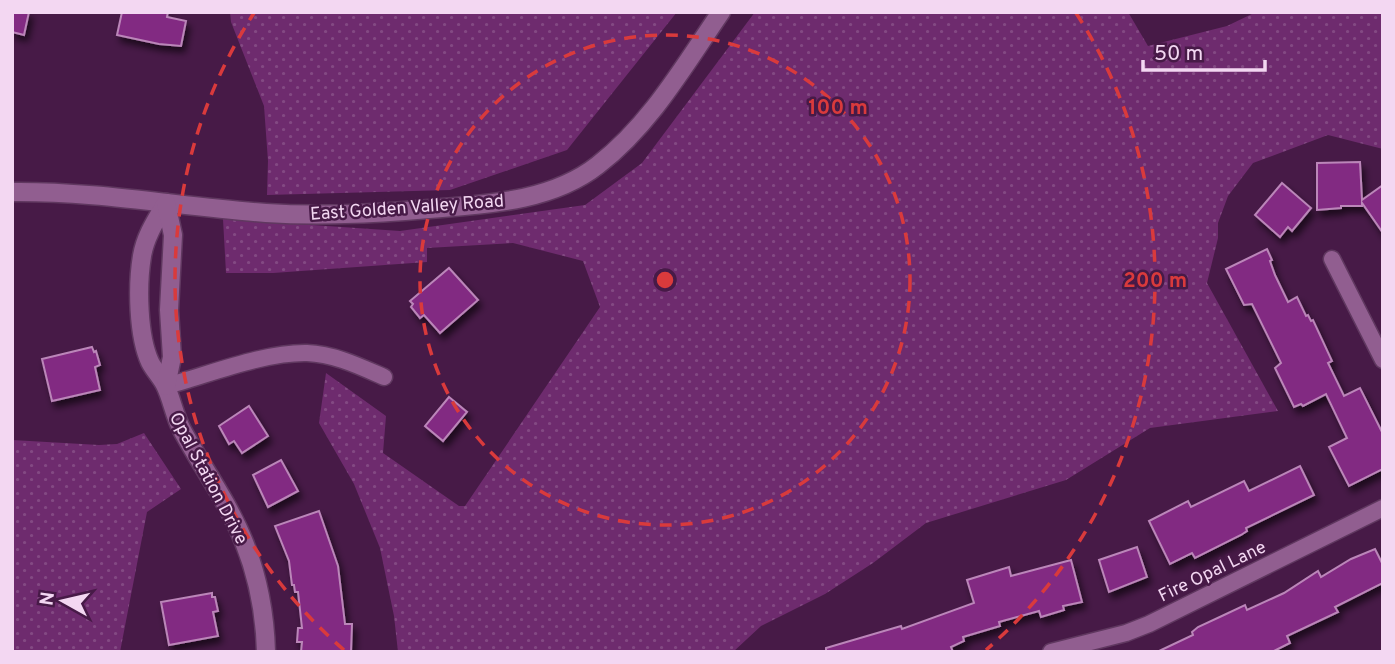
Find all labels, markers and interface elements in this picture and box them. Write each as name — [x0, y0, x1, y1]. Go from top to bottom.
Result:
scale bar — [1143, 28, 1266, 72]
text: 50 m — [1154, 41, 1203, 68]
text: 100 m — [808, 95, 868, 122]
street label: East Golden Valley Road — [309, 190, 505, 227]
centre of rings — [653, 268, 677, 292]
text: 200 m — [1123, 268, 1187, 295]
street label: Opal Station Drive — [163, 409, 252, 549]
street label: Fire Opal Lane — [1155, 536, 1270, 608]
north arrow — [28, 566, 98, 636]
text: N — [35, 590, 61, 607]

